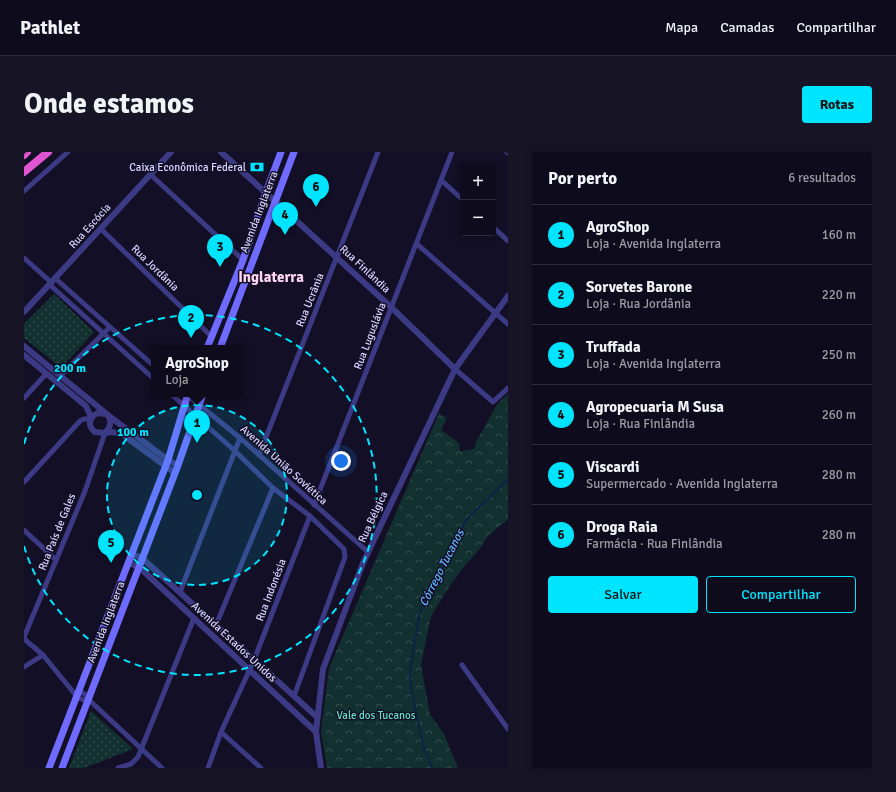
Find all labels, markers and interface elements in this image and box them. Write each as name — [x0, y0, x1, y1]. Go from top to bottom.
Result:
text: Pathlet — [20, 16, 80, 40]
text: Mapa — [665, 19, 698, 36]
text: Camadas — [720, 19, 774, 36]
text: Compartilhar — [796, 19, 876, 36]
button: Rotas — [802, 86, 872, 123]
text: Onde estamos — [24, 87, 194, 121]
bank icon: Caixa Econômica Federal — [249, 159, 265, 175]
place label: Caixa Econômica Federal — [129, 161, 246, 174]
map controls — [460, 164, 496, 236]
button: + — [460, 164, 496, 200]
text: Por perto — [548, 168, 617, 189]
street label: Avenida Inglaterra — [237, 169, 281, 255]
text: 6 resultados — [788, 170, 856, 186]
pin: 6 — [303, 174, 329, 207]
street label: Rua Escócia — [66, 200, 114, 251]
button: − — [460, 200, 496, 236]
pin: 4 — [272, 202, 298, 235]
text: AgroShop — [586, 218, 649, 236]
text: 1 — [557, 227, 565, 243]
text: 160 m — [822, 227, 856, 243]
pin: 3 — [207, 234, 233, 267]
text: Loja · Avenida Inglaterra — [586, 236, 721, 252]
street label: Rua Jordânia — [129, 242, 182, 294]
street label: Rua Finlândia — [337, 242, 393, 296]
district label: Inglaterra — [238, 268, 304, 286]
street label: Rua Ucrânia — [293, 271, 327, 329]
text: Sorvetes Barone — [586, 278, 692, 296]
text: 2 — [557, 287, 565, 303]
text: 220 m — [822, 287, 856, 303]
text: Loja · Rua Jordânia — [586, 296, 691, 312]
street label: Rua Luguslávia — [351, 300, 389, 371]
pin: 2 — [178, 305, 204, 338]
text: Truffada — [586, 338, 641, 356]
popup — [151, 345, 243, 397]
text: 3 — [557, 347, 565, 363]
text: 250 m — [822, 347, 856, 363]
text: AgroShop — [165, 354, 229, 372]
text: Loja · Avenida Inglaterra — [586, 356, 721, 372]
text: 200 m — [54, 361, 86, 376]
text: Loja — [165, 372, 189, 388]
text: Agropecuaria M Susa — [586, 398, 724, 416]
text: 4 — [557, 407, 565, 423]
text: 260 m — [822, 407, 856, 423]
pin: 1 — [184, 410, 210, 443]
text: Loja · Rua Finlândia — [586, 416, 695, 432]
street label: Avenida União Soviética — [238, 423, 330, 508]
text: 100 m — [117, 425, 149, 440]
your location — [331, 451, 351, 471]
text: Viscardi — [586, 458, 639, 476]
text: 5 — [557, 467, 565, 483]
text: 280 m — [822, 467, 856, 483]
text: Supermercado · Avenida Inglaterra — [586, 476, 778, 492]
centre of rings — [190, 488, 204, 502]
street label: Rua Bélgica — [355, 489, 391, 545]
street label: Rua País de Gales — [36, 491, 78, 572]
text: Droga Raia — [586, 518, 658, 536]
water label: Córrego Tucanos — [416, 525, 469, 609]
text: 6 — [557, 527, 565, 543]
text: 280 m — [822, 527, 856, 543]
pin: 5 — [98, 530, 124, 563]
text: Farmácia · Rua Finlândia — [586, 536, 723, 552]
street label: Rua Indonésia — [253, 556, 289, 623]
button: Salvar — [548, 576, 698, 613]
button: Compartilhar — [706, 576, 856, 613]
street label: Avenida Inglaterra — [84, 579, 128, 665]
street label: Avenida Estados Unidos — [189, 599, 279, 685]
park label: Vale dos Tucanos — [336, 709, 416, 722]

